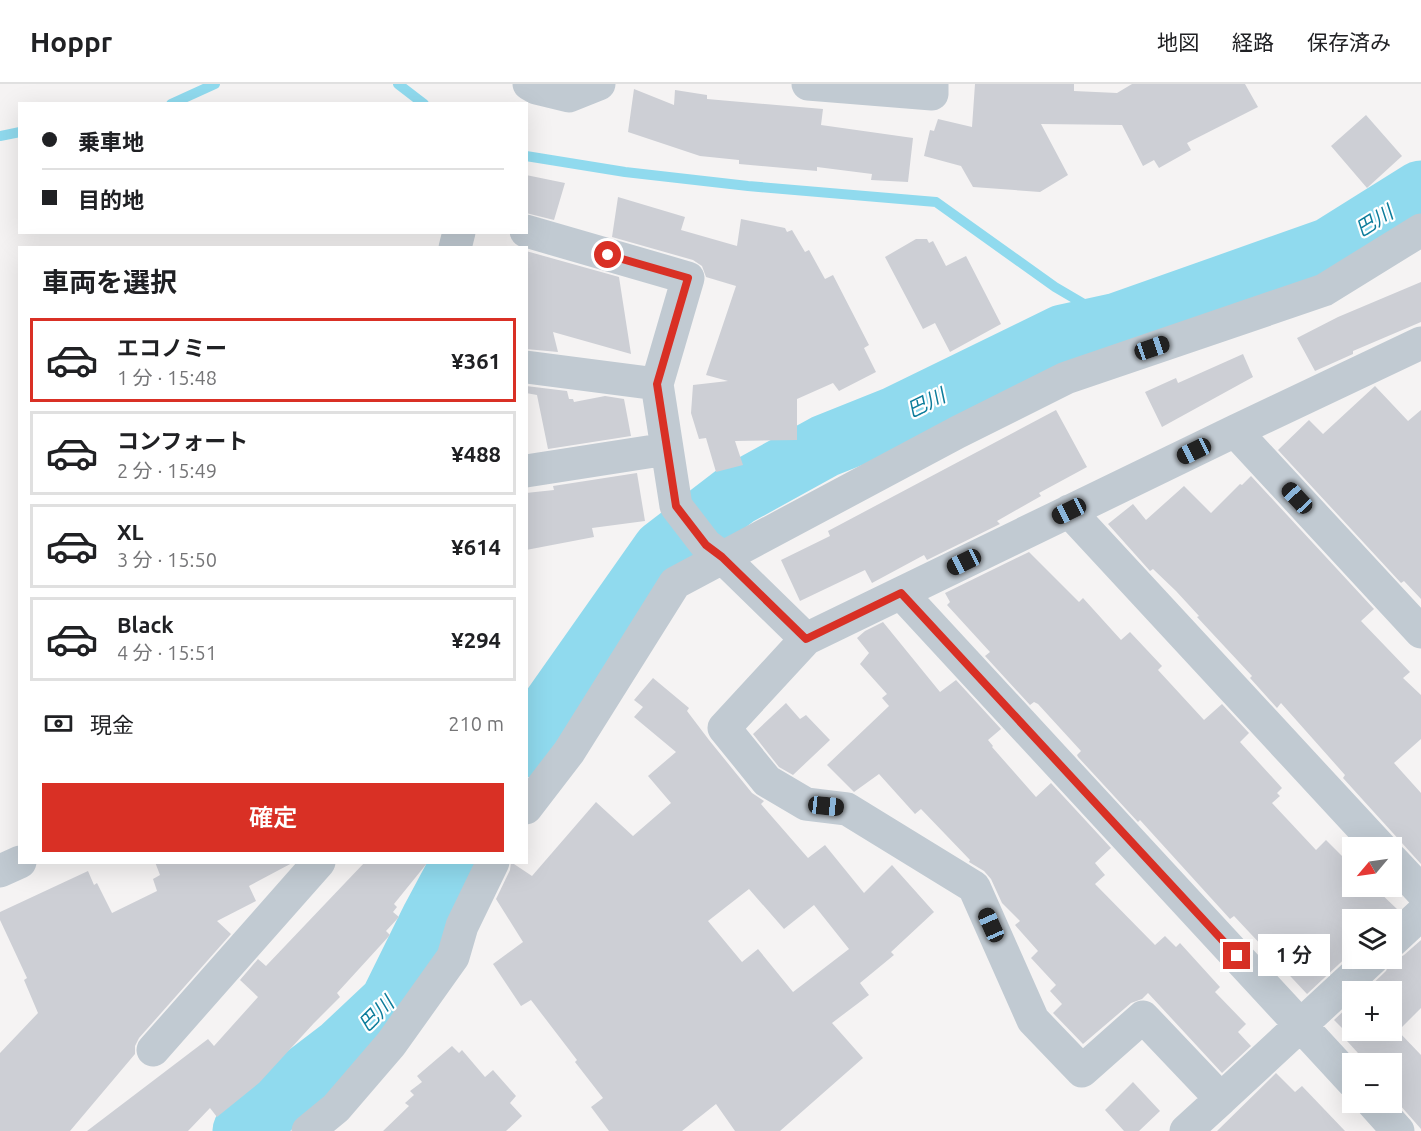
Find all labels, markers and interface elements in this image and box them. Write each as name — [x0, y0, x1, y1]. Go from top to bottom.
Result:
text: Hoppr — [30, 26, 112, 57]
text: 地図 — [1157, 30, 1199, 54]
text: 経路 — [1232, 30, 1274, 54]
text: 保存済み — [1307, 30, 1391, 54]
text: 乗車地 — [78, 129, 144, 154]
text: 目的地 — [78, 187, 144, 212]
water label: 巴川 — [1351, 199, 1398, 241]
route start — [594, 241, 621, 268]
text: 車両を選択 — [42, 267, 177, 297]
icon: car — [45, 333, 99, 387]
car — [1132, 334, 1172, 362]
text: エコノミー — [117, 335, 227, 360]
text: ¥361 — [451, 348, 501, 373]
text: 1 分 · 15:48 — [117, 366, 217, 389]
water label: 巴川 — [903, 383, 951, 422]
icon: car — [45, 426, 99, 480]
text: コンフォート — [117, 428, 248, 453]
car — [1174, 435, 1214, 467]
text: ¥488 — [451, 441, 501, 466]
text: 2 分 · 15:49 — [117, 459, 217, 482]
car — [1278, 479, 1316, 517]
car — [1049, 495, 1089, 527]
icon: car — [45, 519, 99, 573]
text: XL — [117, 519, 144, 544]
text: ¥614 — [451, 534, 501, 559]
car — [944, 546, 984, 578]
text: 3 分 · 15:50 — [117, 548, 217, 571]
icon: car — [45, 612, 99, 666]
text: Black — [117, 612, 174, 637]
text: ¥294 — [451, 627, 501, 652]
text: 4 分 · 15:51 — [117, 641, 217, 664]
icon: cash — [42, 707, 75, 740]
text: 現金 — [90, 712, 134, 737]
text: 210 m — [448, 712, 504, 735]
button: 確定 — [42, 783, 504, 852]
car — [807, 795, 845, 817]
north arrow — [1342, 837, 1402, 897]
map controls — [1342, 837, 1402, 1113]
car — [975, 905, 1007, 945]
button: layers — [1342, 909, 1402, 969]
callout: 1 分 — [1258, 935, 1330, 977]
route end — [1223, 942, 1250, 969]
text: 1 分 — [1276, 943, 1312, 966]
button: + — [1342, 981, 1402, 1041]
water label: 巴川 — [353, 990, 399, 1036]
button: − — [1342, 1053, 1402, 1113]

